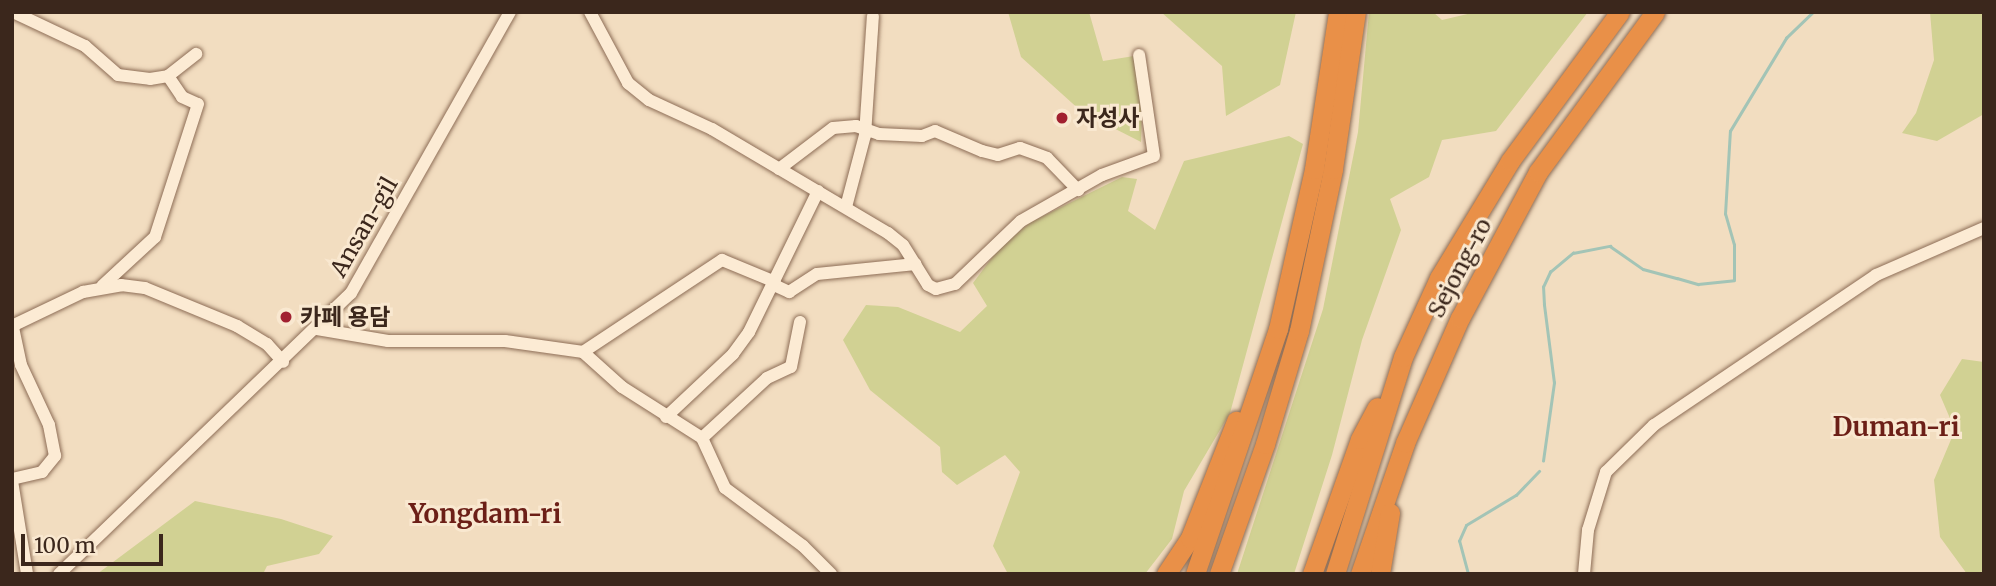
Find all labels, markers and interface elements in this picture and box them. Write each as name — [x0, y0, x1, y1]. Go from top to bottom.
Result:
place label: 자성사 — [1076, 104, 1139, 132]
marker: 자성사 — [1054, 110, 1070, 126]
street label: Ansan-gil — [324, 172, 404, 282]
street label: Sejong-ro — [1422, 214, 1498, 322]
place label: 카페 용담 — [300, 303, 390, 331]
marker: 카페 용담 — [278, 309, 294, 325]
district label: Duman-ri — [1832, 411, 1960, 443]
district label: Yongdam-ri — [409, 498, 561, 530]
scale bar — [24, 520, 166, 564]
text: 100 m — [34, 532, 96, 559]

